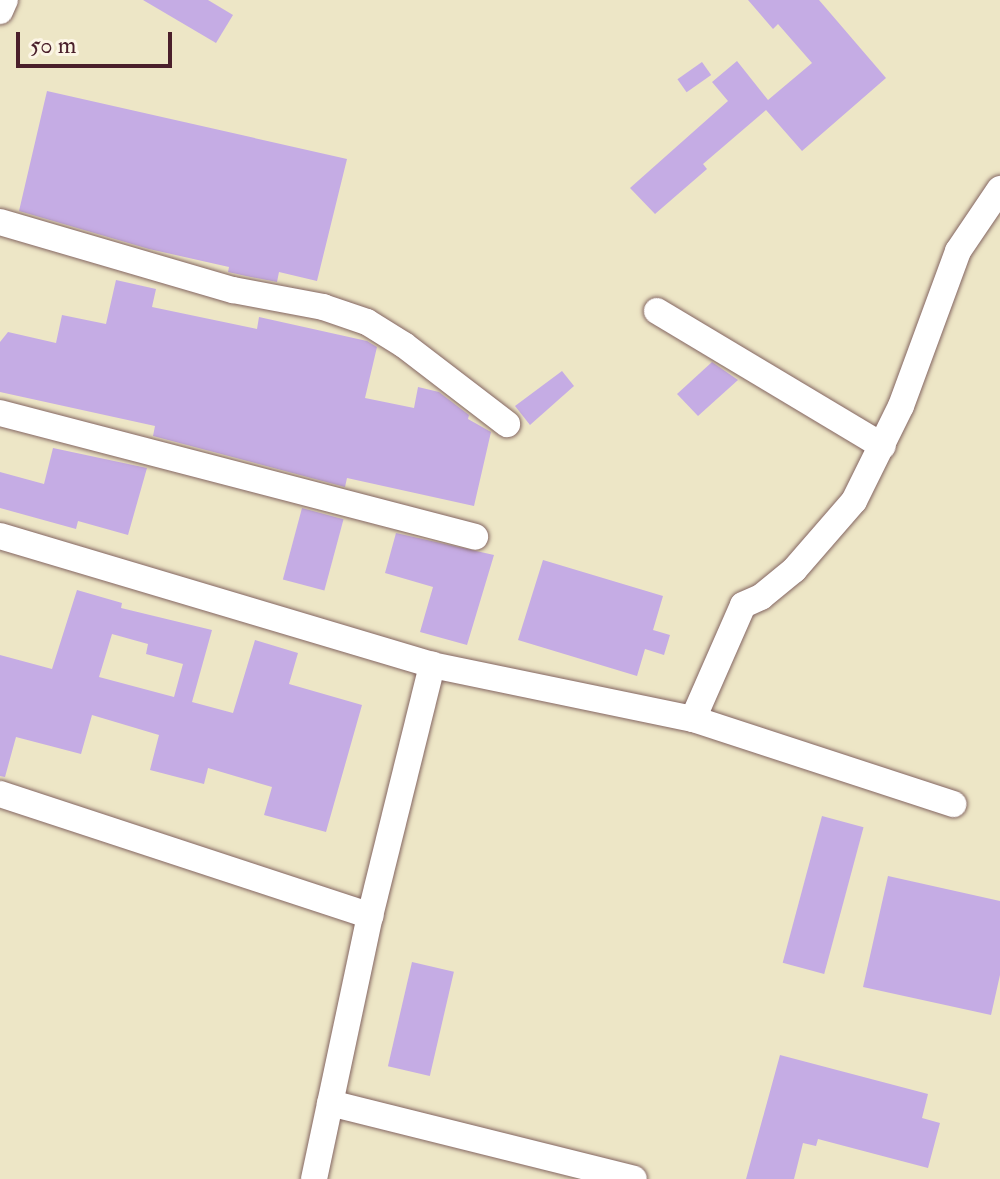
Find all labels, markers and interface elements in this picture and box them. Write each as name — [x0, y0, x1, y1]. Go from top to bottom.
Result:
scale bar — [20, 16, 176, 66]
text: 50 m — [30, 30, 76, 61]

